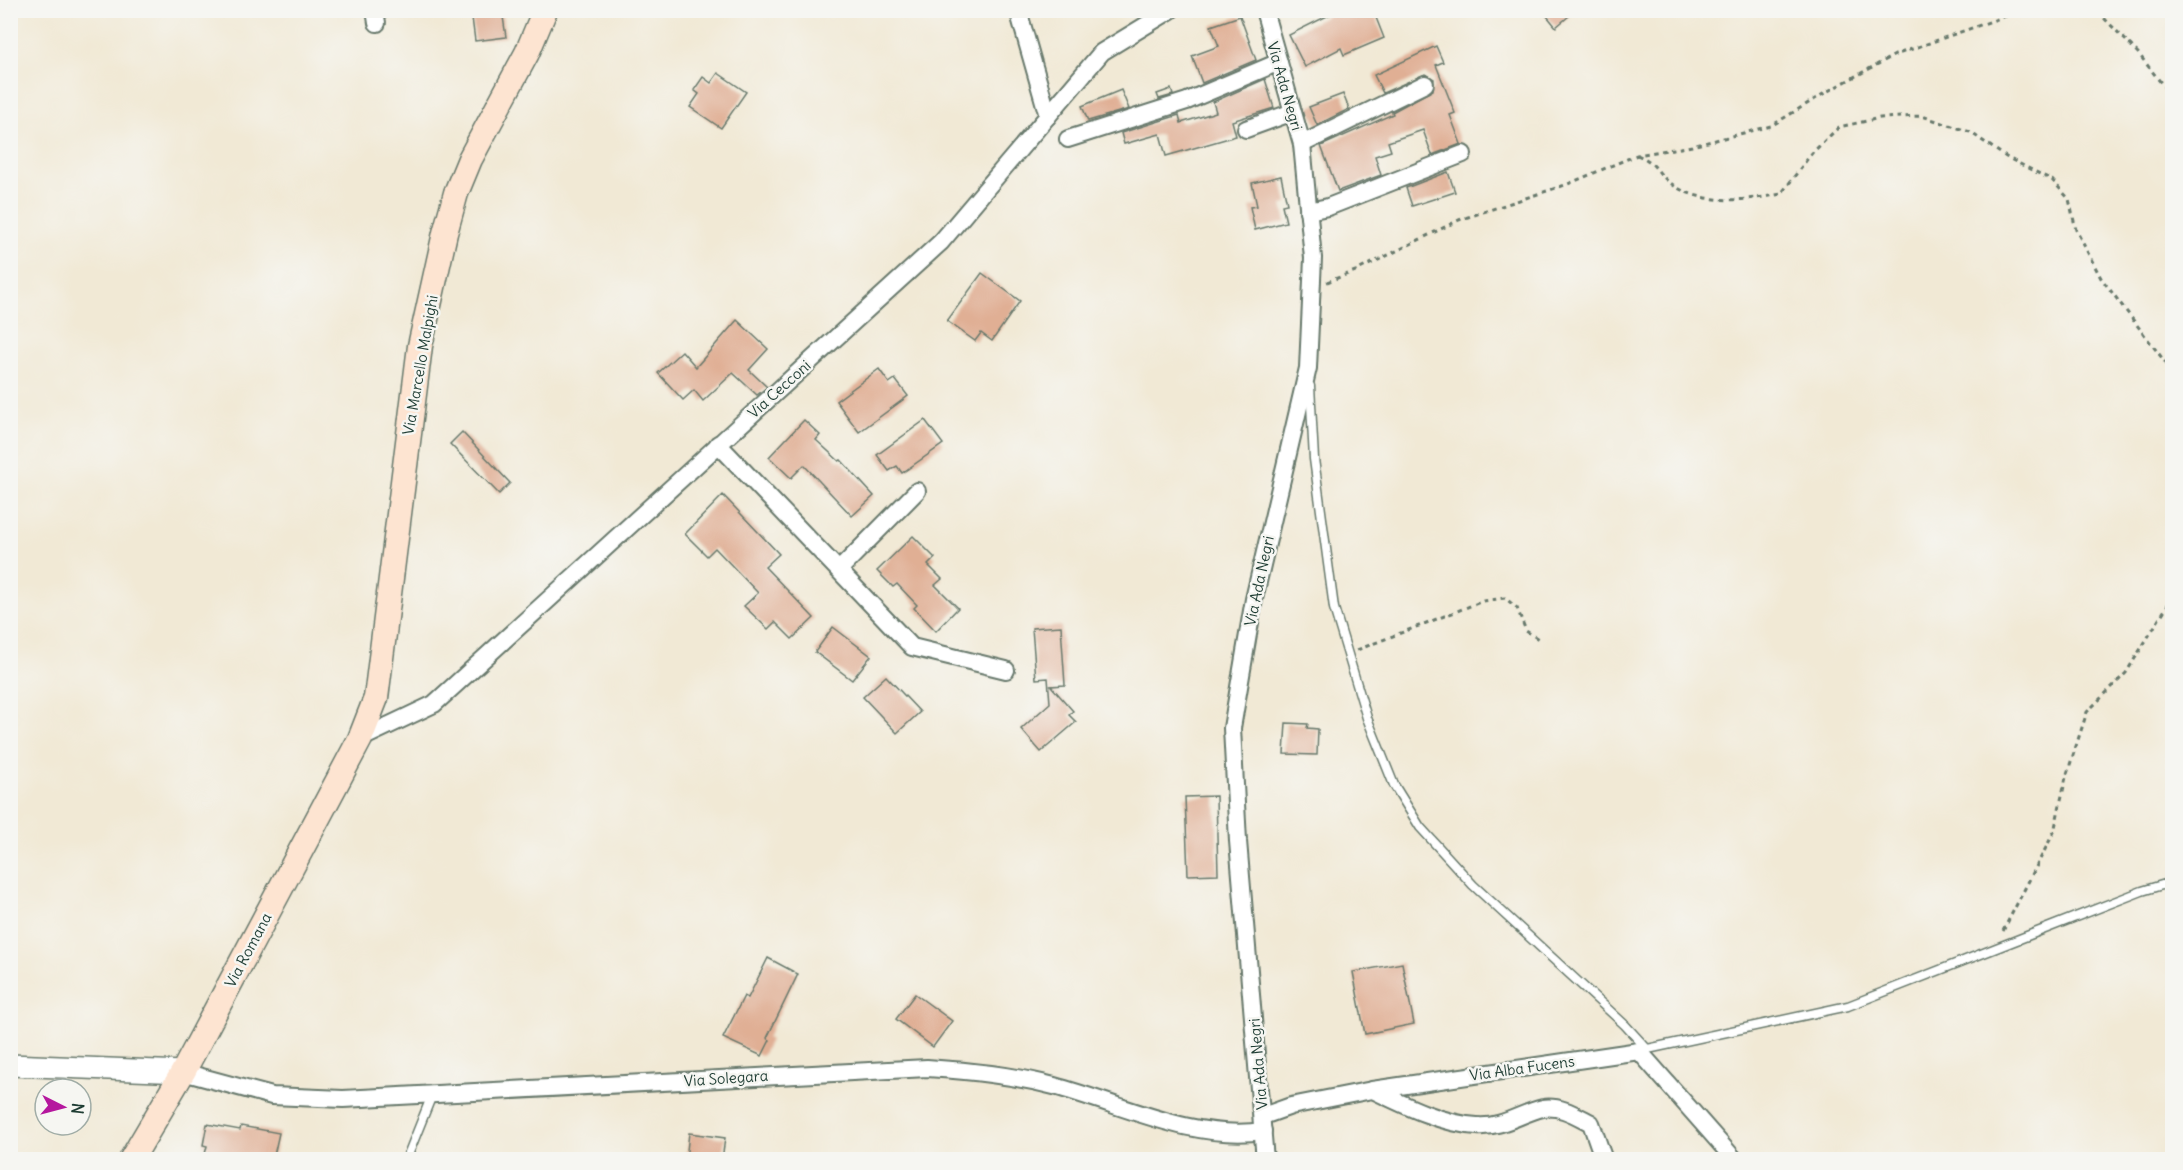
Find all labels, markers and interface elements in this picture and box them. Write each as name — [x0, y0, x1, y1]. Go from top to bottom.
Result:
street label: Via Ada Negri — [1263, 39, 1307, 133]
street label: Via Marcello Malpighi — [398, 293, 442, 437]
street label: Via Cecconi — [744, 356, 814, 422]
street label: Via Ada Negri — [1240, 534, 1278, 628]
street label: Via Romana — [220, 909, 276, 991]
street label: Via Ada Negri — [1245, 1018, 1271, 1110]
street label: Via Alba Fucens — [1468, 1051, 1576, 1085]
street label: Via Solegara — [683, 1066, 769, 1090]
north arrow — [33, 1077, 93, 1137]
text: N — [67, 1102, 88, 1115]

